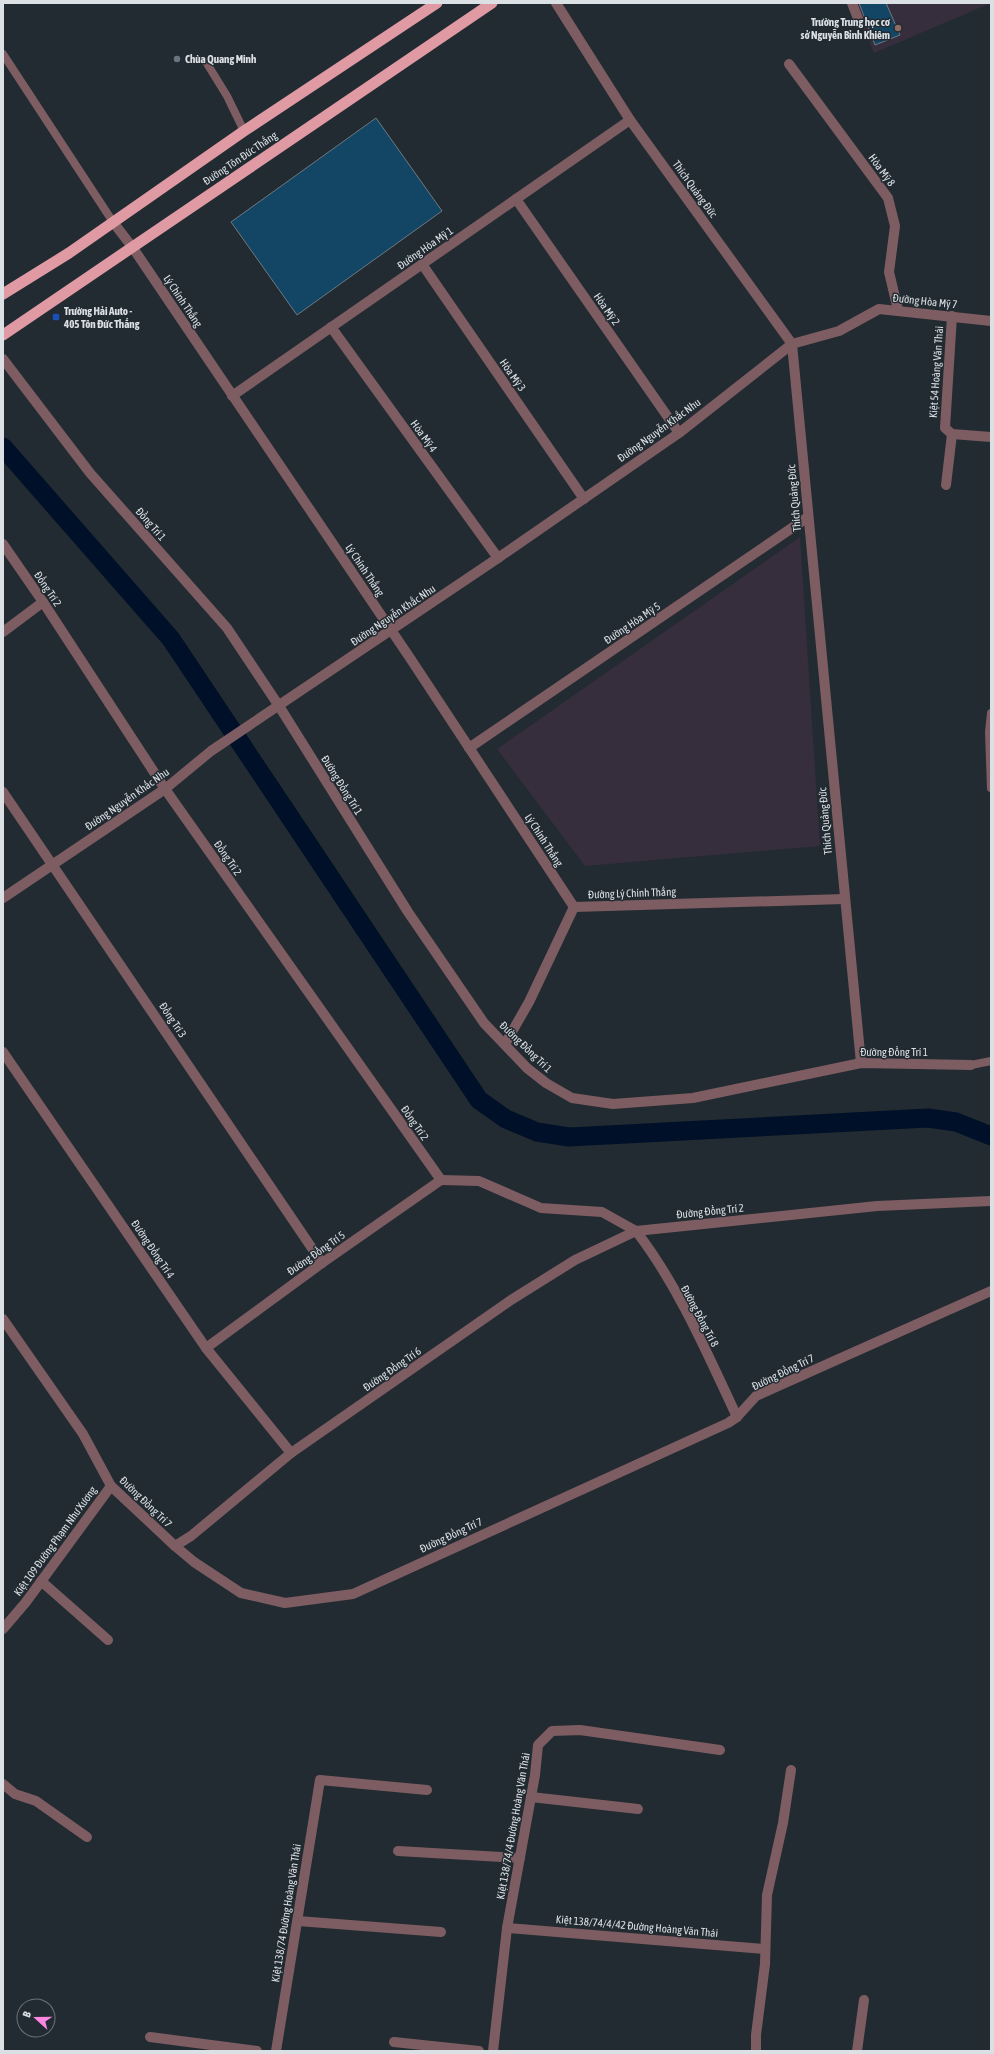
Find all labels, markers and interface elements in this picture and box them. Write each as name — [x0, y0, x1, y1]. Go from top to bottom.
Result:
place label: Trường Trung học cơ sở Nguyễn Bỉnh Khiêm — [801, 16, 891, 41]
marker: Trường Trung học cơ sở Nguyễn Bỉnh Khiêm — [893, 23, 903, 33]
place label: Chùa Quang Minh — [185, 53, 256, 65]
marker: Chùa Quang Minh — [172, 54, 182, 64]
street label: Đường Tôn Đức Thắng — [201, 129, 279, 187]
street label: Hòa Mỹ 8 — [866, 152, 898, 188]
street label: Thích Quảng Đức — [670, 158, 720, 221]
street label: Đường Hòa Mỹ 1 — [395, 224, 455, 272]
street label: Lý Chính Thắng — [161, 273, 205, 329]
street label: Hòa Mỹ 2 — [592, 291, 622, 327]
street label: Đường Hòa Mỹ 7 — [892, 292, 958, 310]
place label: Trường Hải Auto - 405 Tôn Đức Thắng — [63, 305, 140, 330]
marker: Trường Hải Auto - 405 Tôn Đức Thắng — [51, 312, 61, 322]
street label: Kiệt 54 Hoàng Văn Thái — [927, 326, 946, 419]
street label: Hòa Mỹ 3 — [498, 357, 528, 393]
street label: Đường Nguyễn Khắc Nhu — [615, 396, 703, 464]
street label: Hòa Mỹ 4 — [408, 418, 440, 454]
street label: Thích Quảng Đức — [785, 463, 803, 532]
street label: Đồng Trí 1 — [134, 505, 168, 543]
street label: Lý Chính Thắng — [343, 542, 387, 598]
street label: Đồng Trí 2 — [32, 569, 64, 609]
street label: Đường Nguyễn Khắc Nhu — [348, 582, 438, 648]
street label: Đường Hòa Mỹ 5 — [602, 600, 662, 646]
street label: Đường Đồng Trí 1 — [319, 753, 365, 817]
street label: Đường Nguyễn Khắc Nhu — [83, 766, 171, 832]
street label: Thích Quảng Đức — [816, 786, 834, 855]
street label: Lý Chính Thắng — [523, 812, 566, 869]
street label: Đồng Trí 2 — [212, 838, 244, 878]
street label: Đường Lý Chính Thắng — [588, 885, 677, 901]
street label: Đồng Trí 3 — [157, 1000, 189, 1040]
street label: Đường Đồng Trí 1 — [497, 1019, 555, 1075]
street label: Đường Đồng Trí 1 — [860, 1046, 928, 1058]
street label: Đồng Trí 2 — [399, 1103, 431, 1143]
street label: Đường Đồng Trí 2 — [676, 1201, 744, 1221]
street label: Đường Đồng Trí 4 — [129, 1218, 177, 1280]
street label: Đường Đồng Trí 5 — [285, 1229, 347, 1277]
street label: Đường Đồng Trí 8 — [679, 1283, 721, 1349]
street label: Đường Đồng Trí 6 — [361, 1345, 423, 1393]
street label: Đường Đồng Trí 7 — [750, 1352, 816, 1392]
street label: Đường Đồng Trí 7 — [117, 1474, 175, 1530]
street label: Kiệt 109 Đường Phạm Như Xương — [11, 1484, 100, 1599]
street label: Đường Đồng Trí 7 — [418, 1515, 484, 1555]
street label: Kiệt 138/74/4 Đường Hoàng Văn Thái — [494, 1752, 533, 1900]
street label: Kiệt 138/74 Đường Hoàng Văn Thái — [269, 1843, 304, 1983]
street label: Kiệt 138/74/4/42 Đường Hoàng Văn Thái — [555, 1913, 719, 1940]
north arrow — [16, 1998, 56, 2038]
text: B — [20, 2009, 33, 2019]

